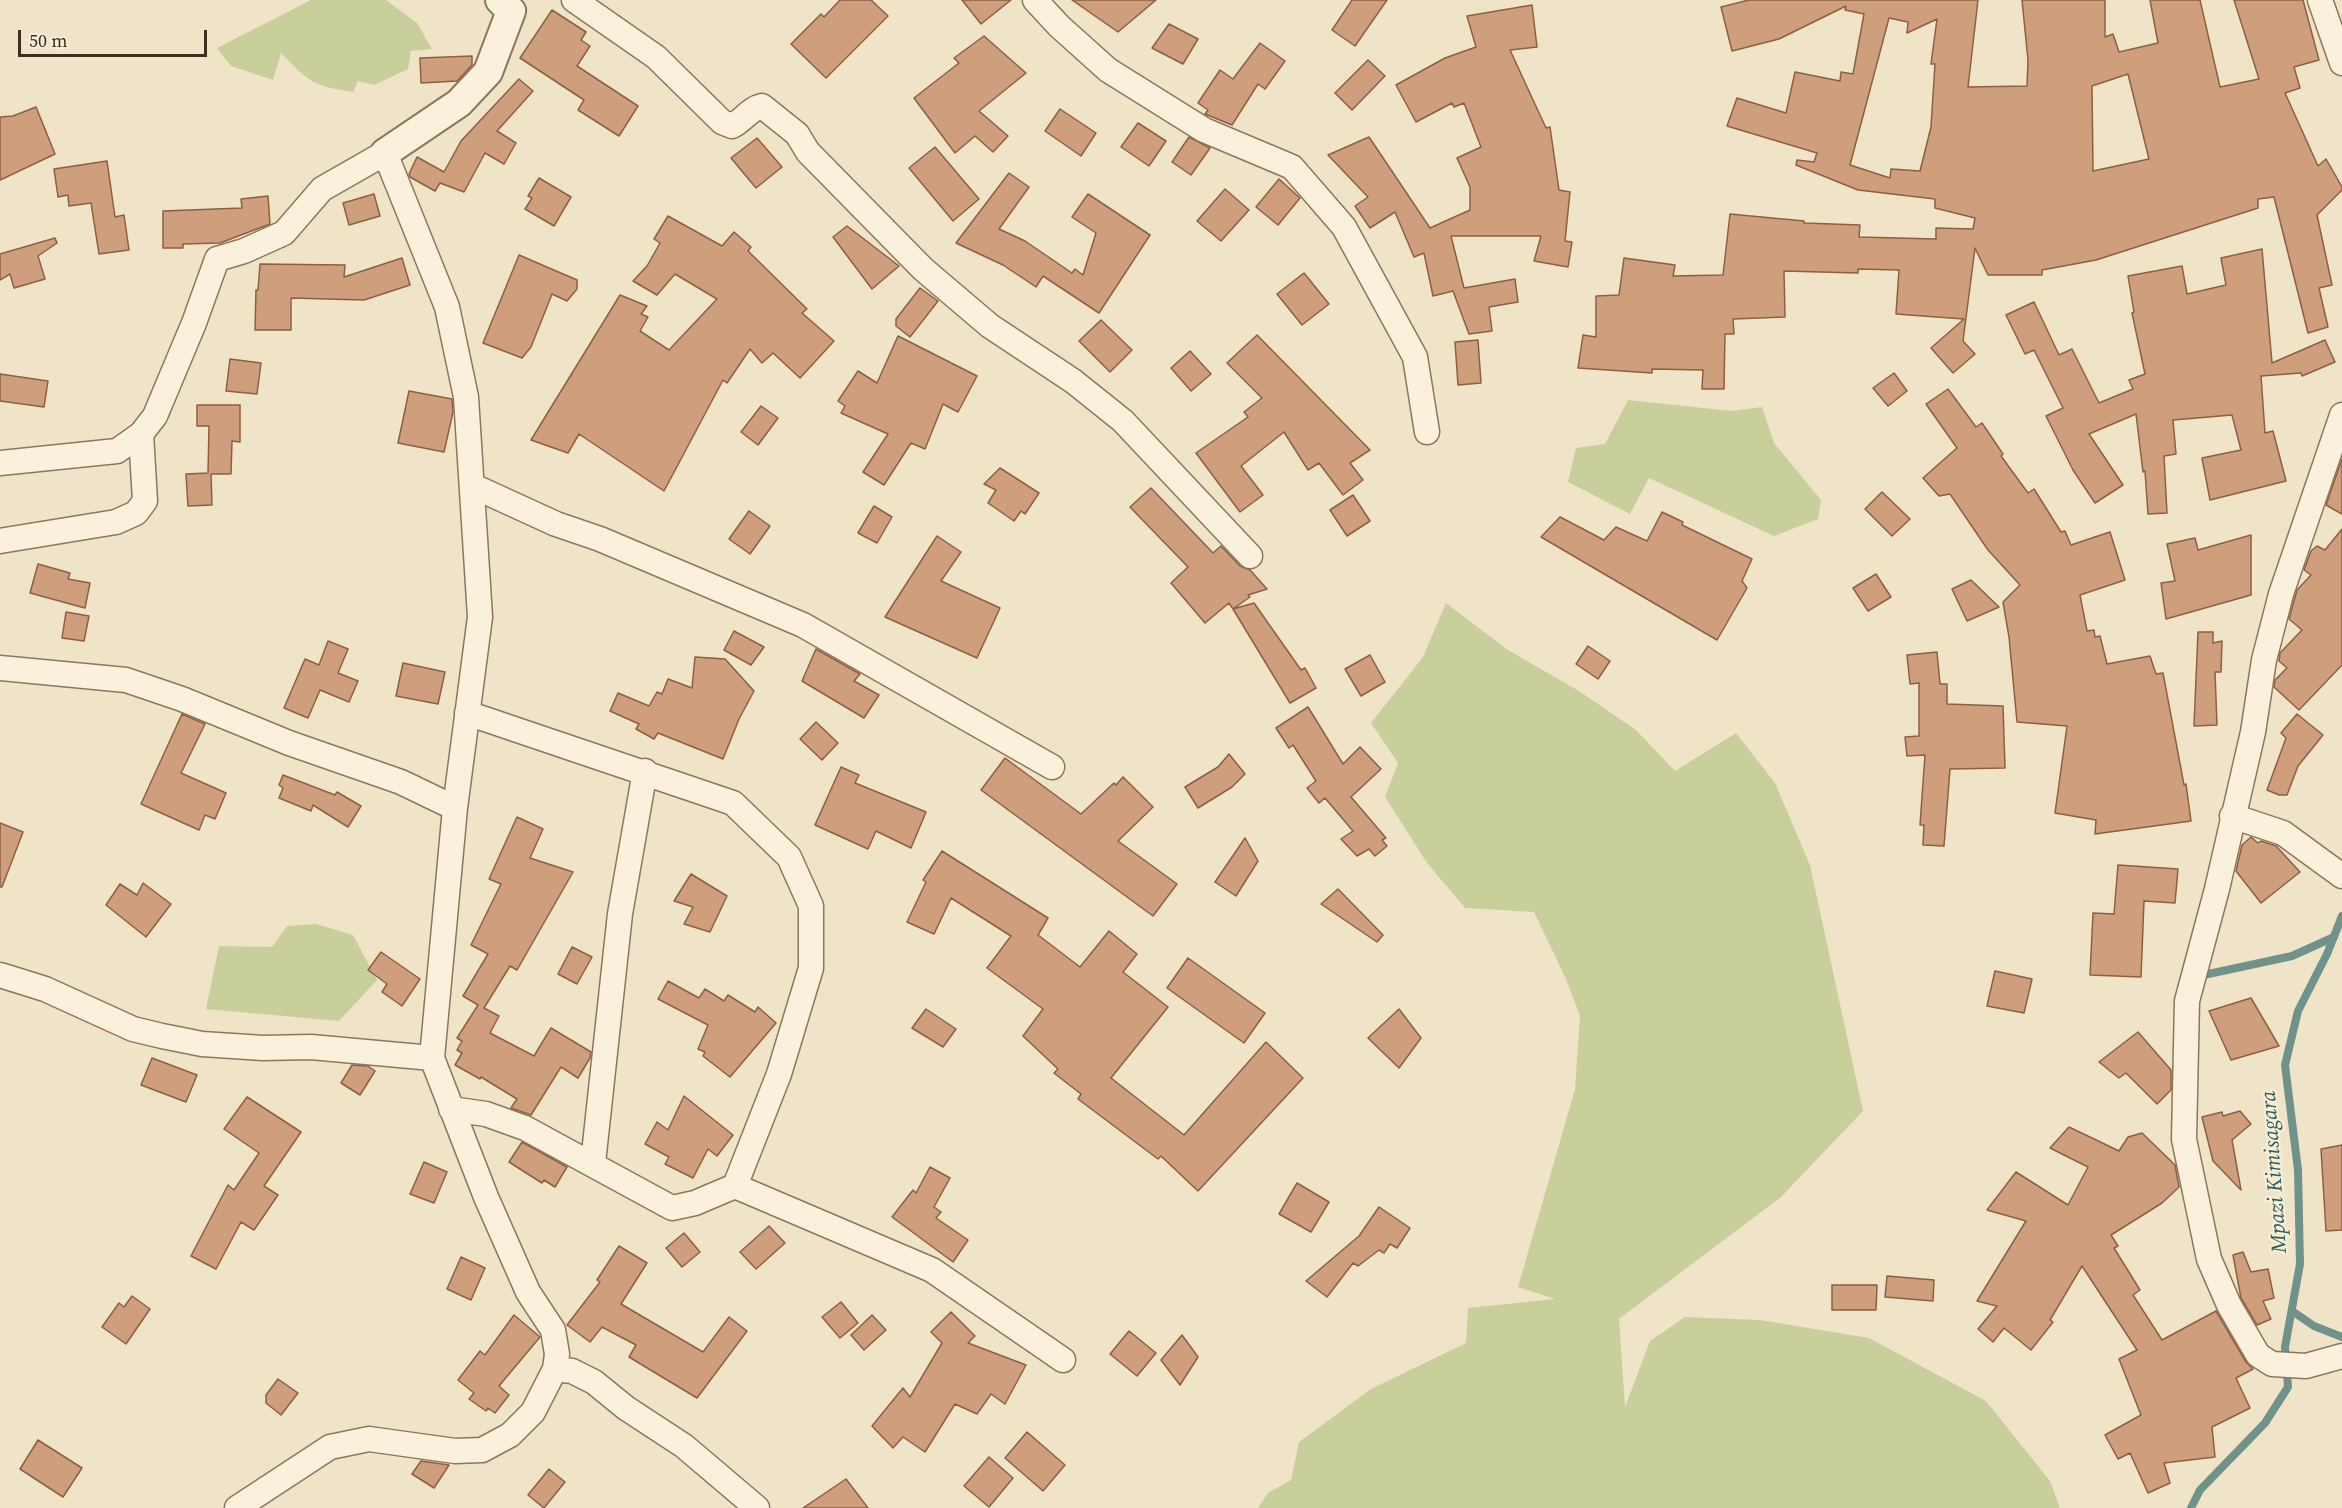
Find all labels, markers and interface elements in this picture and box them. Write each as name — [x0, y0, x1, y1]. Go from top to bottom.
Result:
scale bar — [21, 18, 210, 56]
text: 50 m — [29, 28, 67, 53]
water label: Mpazi Kimisagara — [2257, 1090, 2293, 1254]

